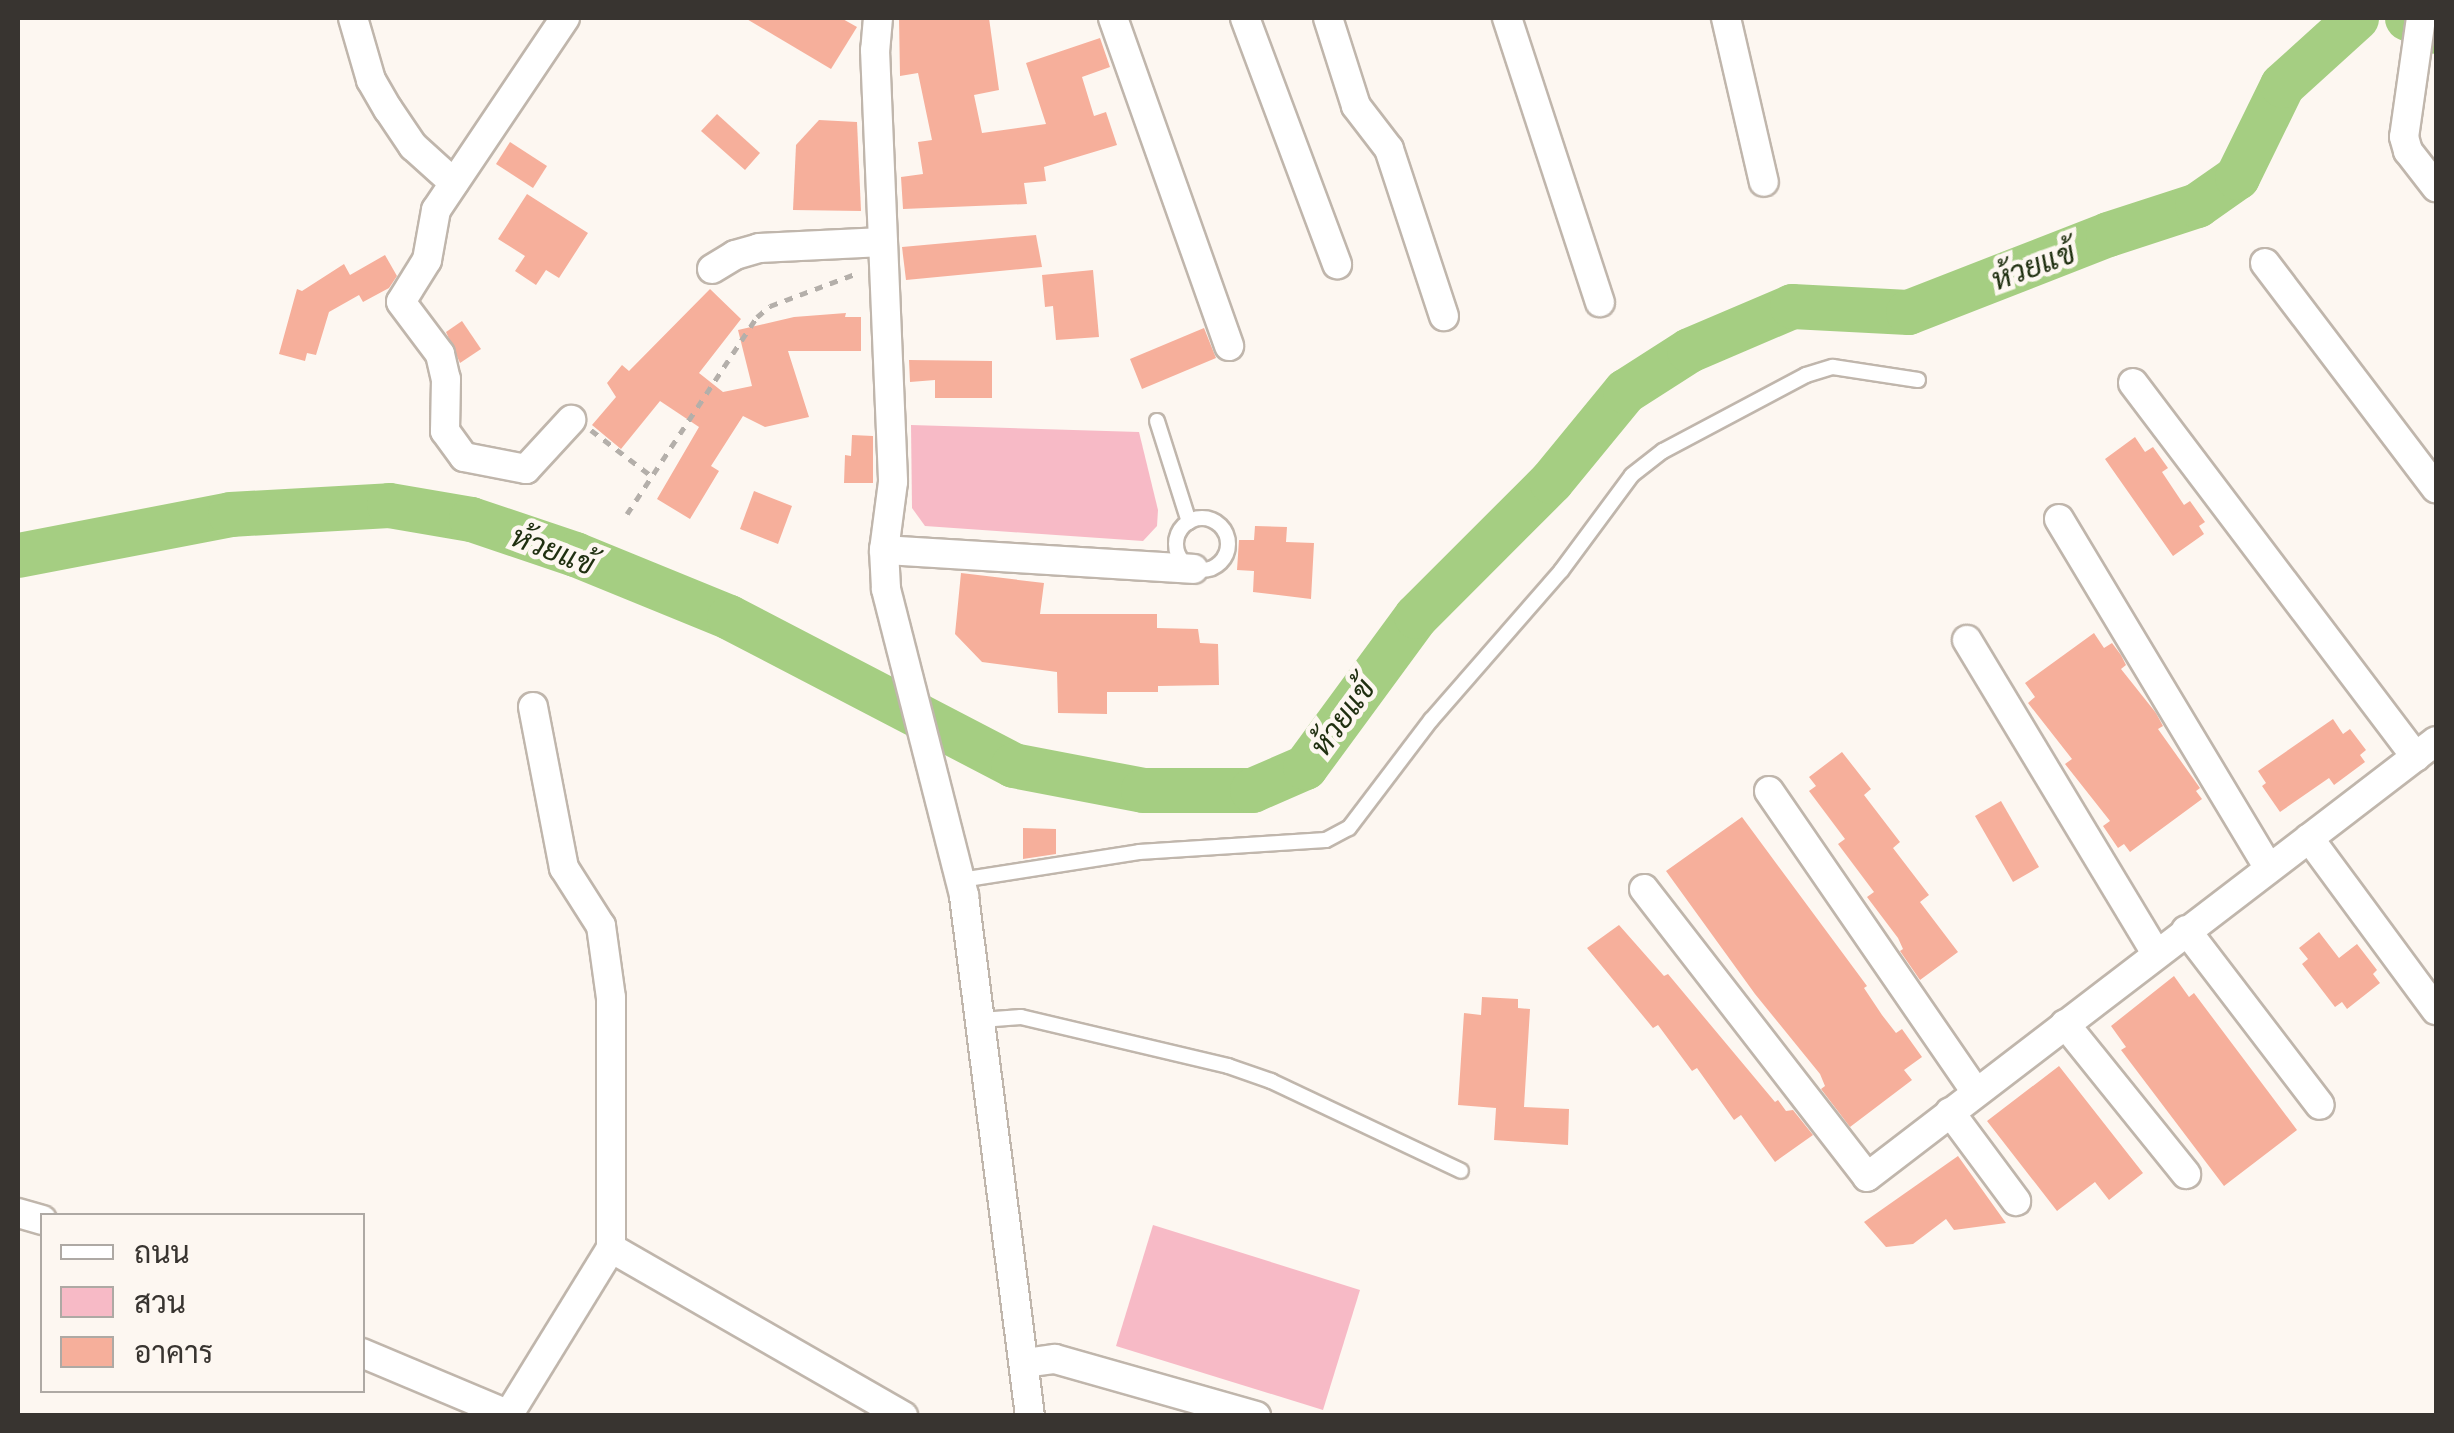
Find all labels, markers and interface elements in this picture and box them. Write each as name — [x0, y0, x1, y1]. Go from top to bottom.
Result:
water label: ห้วยแข้ — [1986, 234, 2080, 298]
water label: ห้วยแข้ — [506, 518, 600, 582]
water label: ห้วยแข้ — [1302, 671, 1382, 763]
legend — [40, 1213, 365, 1393]
text: ถนน — [134, 1229, 190, 1275]
text: สวน — [134, 1279, 186, 1325]
text: อาคาร — [134, 1329, 213, 1375]

